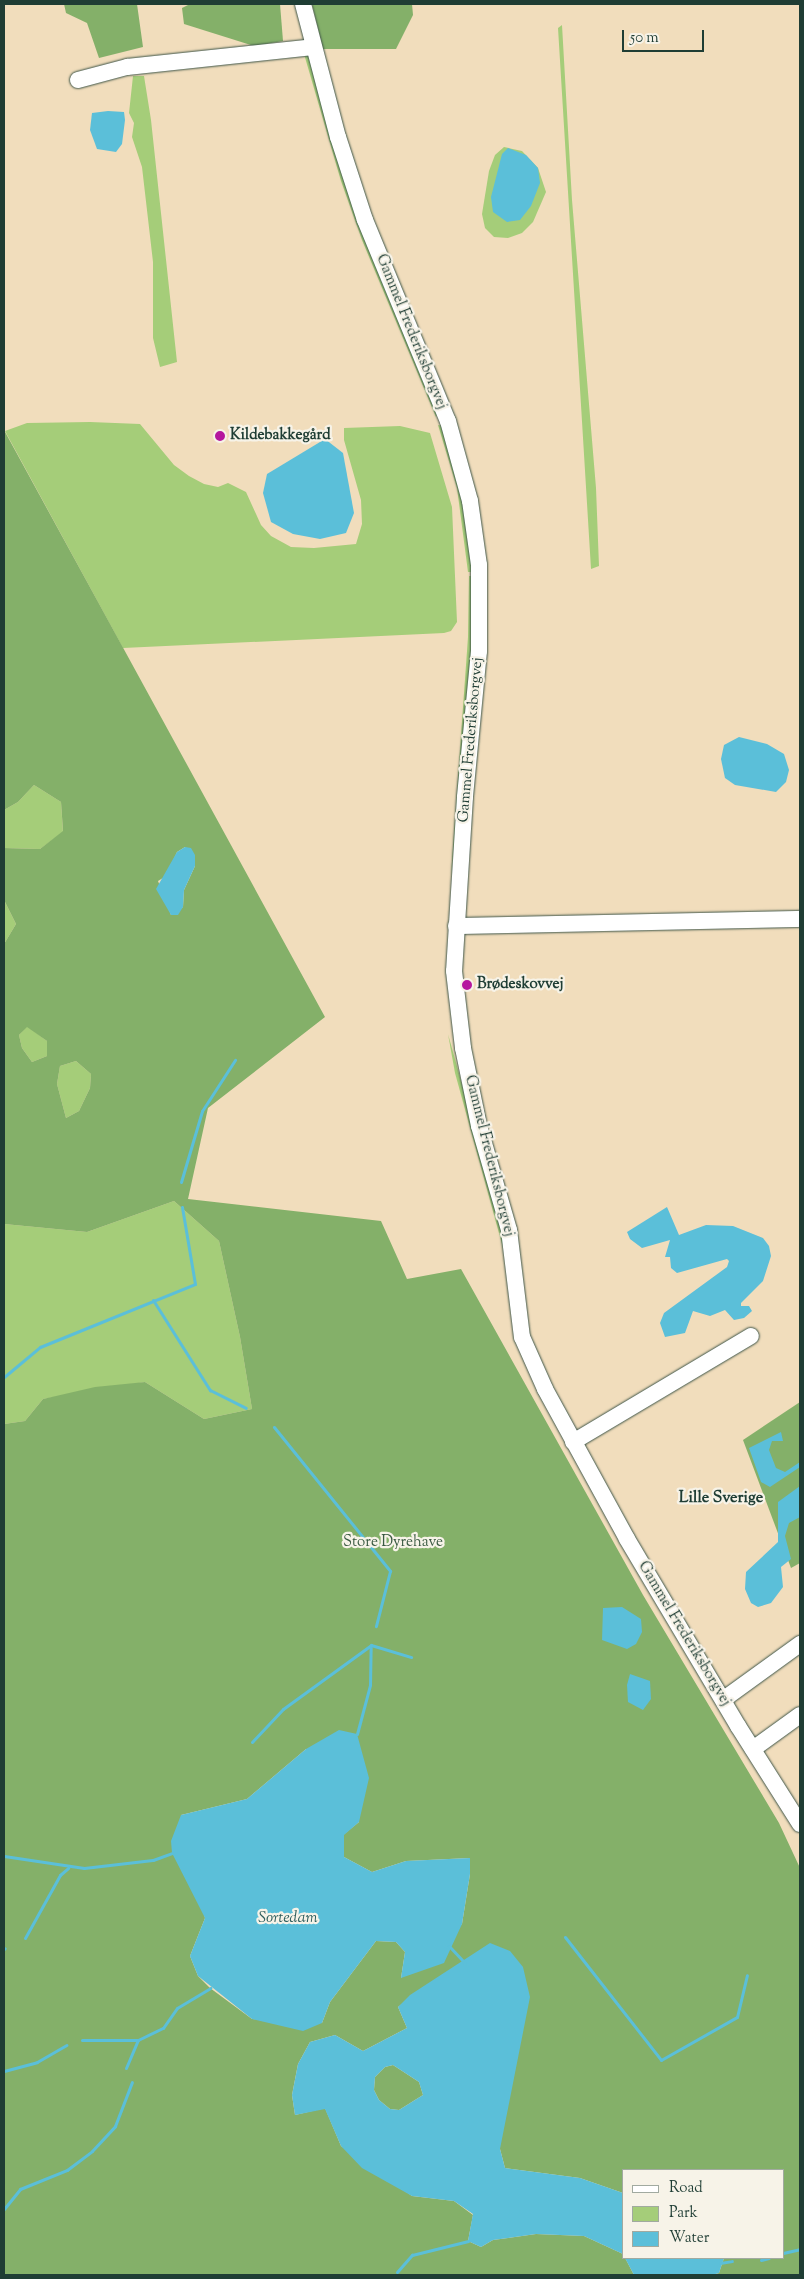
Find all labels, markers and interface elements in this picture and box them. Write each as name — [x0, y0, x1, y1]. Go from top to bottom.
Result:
scale bar — [624, 20, 706, 52]
text: 50 m — [630, 28, 659, 49]
street label: Gammel Frederiksborgvej — [372, 252, 450, 412]
place label: Kildebakkegård — [230, 427, 331, 445]
marker: Kildebakkegård — [214, 430, 226, 442]
street label: Gammel Frederiksborgvej — [455, 657, 487, 823]
place label: Brødeskovvej — [477, 976, 563, 994]
marker: Brødeskovvej — [461, 979, 473, 991]
street label: Gammel Frederiksborgvej — [460, 1073, 518, 1239]
district label: Lille Sverige — [679, 1489, 763, 1509]
park label: Store Dyrehave — [343, 1534, 443, 1552]
street label: Gammel Frederiksborgvej — [634, 1558, 734, 1710]
water label: Sortedam — [258, 1909, 318, 1929]
legend — [622, 2169, 784, 2259]
text: Road — [669, 2178, 703, 2199]
text: Park — [669, 2203, 698, 2224]
text: Water — [669, 2228, 709, 2249]

